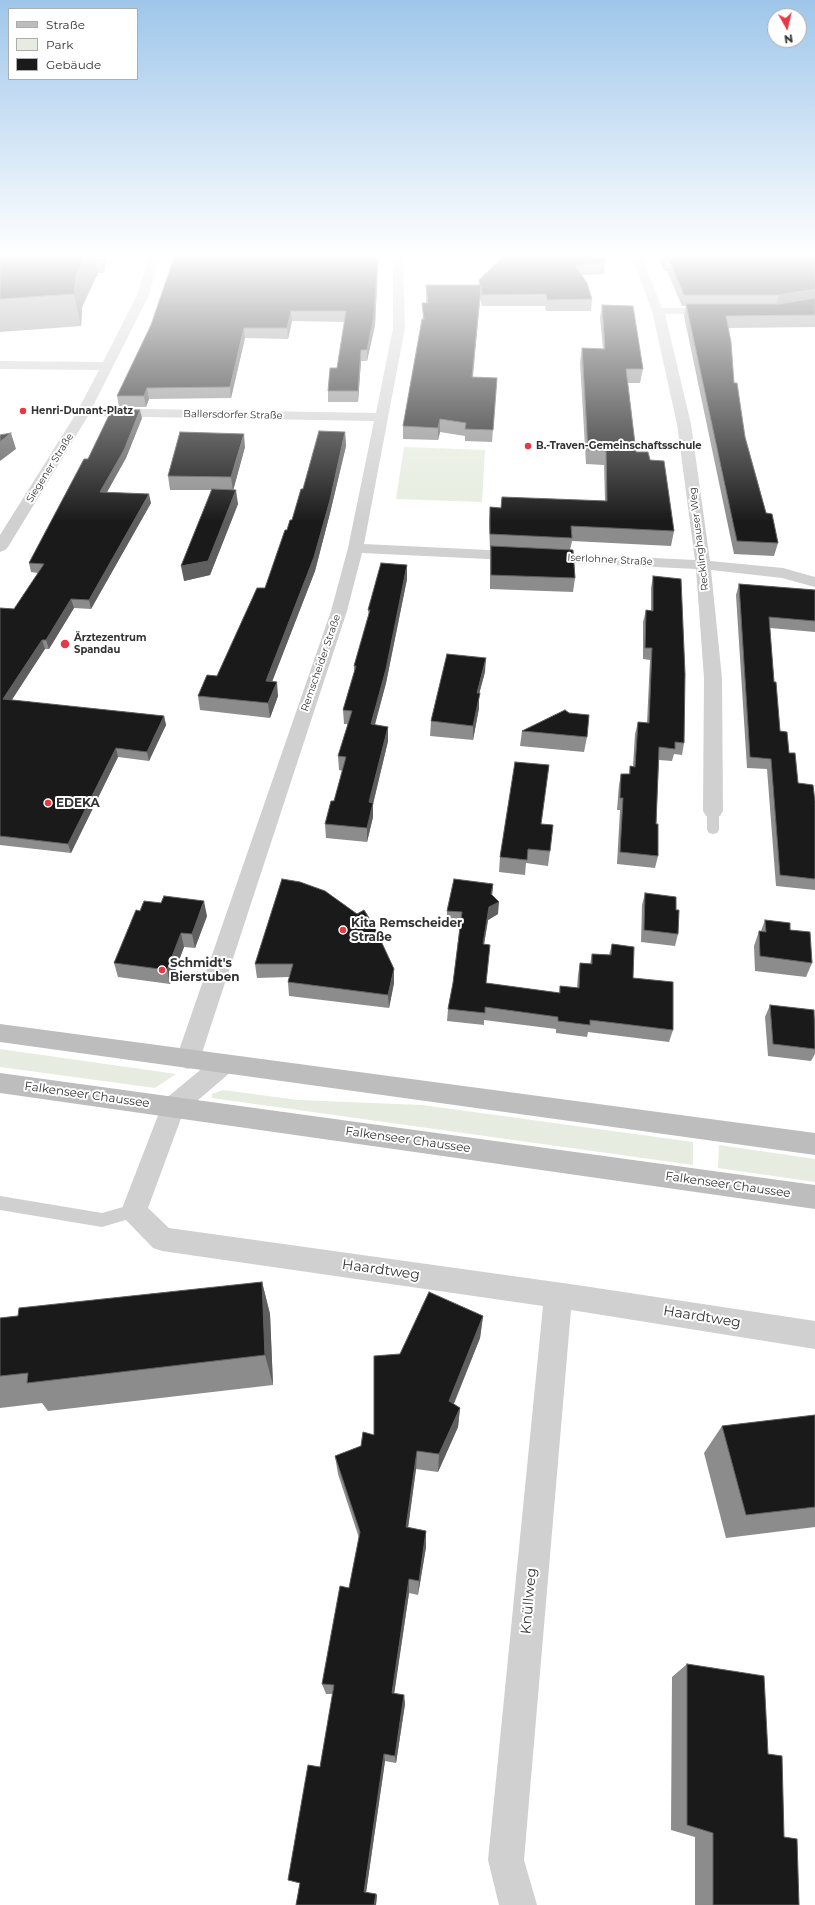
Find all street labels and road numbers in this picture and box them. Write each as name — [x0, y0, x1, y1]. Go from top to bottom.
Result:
street label: Ballersdorfer Straße — [183, 408, 283, 422]
street label: Siegener Straße — [24, 431, 76, 505]
street label: Recklinghauser Weg — [687, 487, 711, 591]
street label: Iserlohner Straße — [567, 552, 653, 568]
street label: Remscheider Straße — [299, 613, 343, 713]
street label: Falkenseer Chaussee — [24, 1079, 150, 1111]
street label: Falkenseer Chaussee — [345, 1124, 471, 1156]
street label: Falkenseer Chaussee — [665, 1169, 791, 1201]
street label: Haardtweg — [341, 1256, 421, 1284]
street label: Haardtweg — [662, 1303, 742, 1331]
street label: Knüllweg — [518, 1567, 540, 1635]

